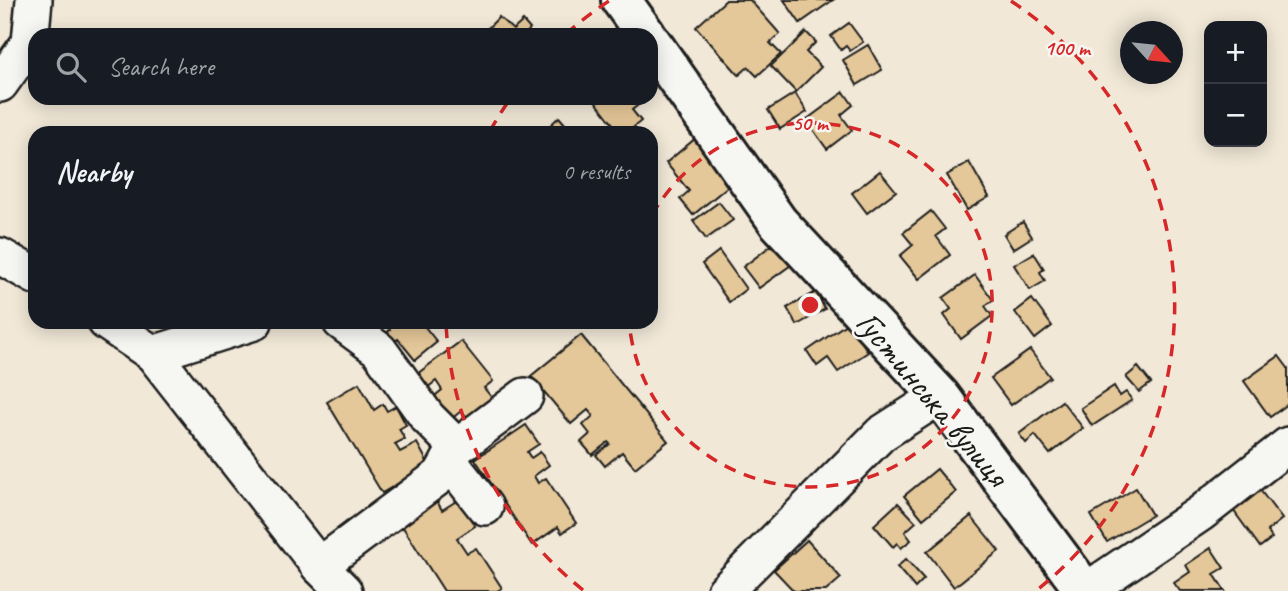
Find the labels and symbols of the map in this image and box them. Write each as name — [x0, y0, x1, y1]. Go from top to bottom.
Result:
north arrow — [1120, 21, 1183, 84]
text: 100 m — [1044, 35, 1092, 61]
text: 50 m — [792, 110, 830, 136]
centre of rings — [798, 293, 822, 317]
street label: Густинська вулиця — [846, 301, 1021, 498]

